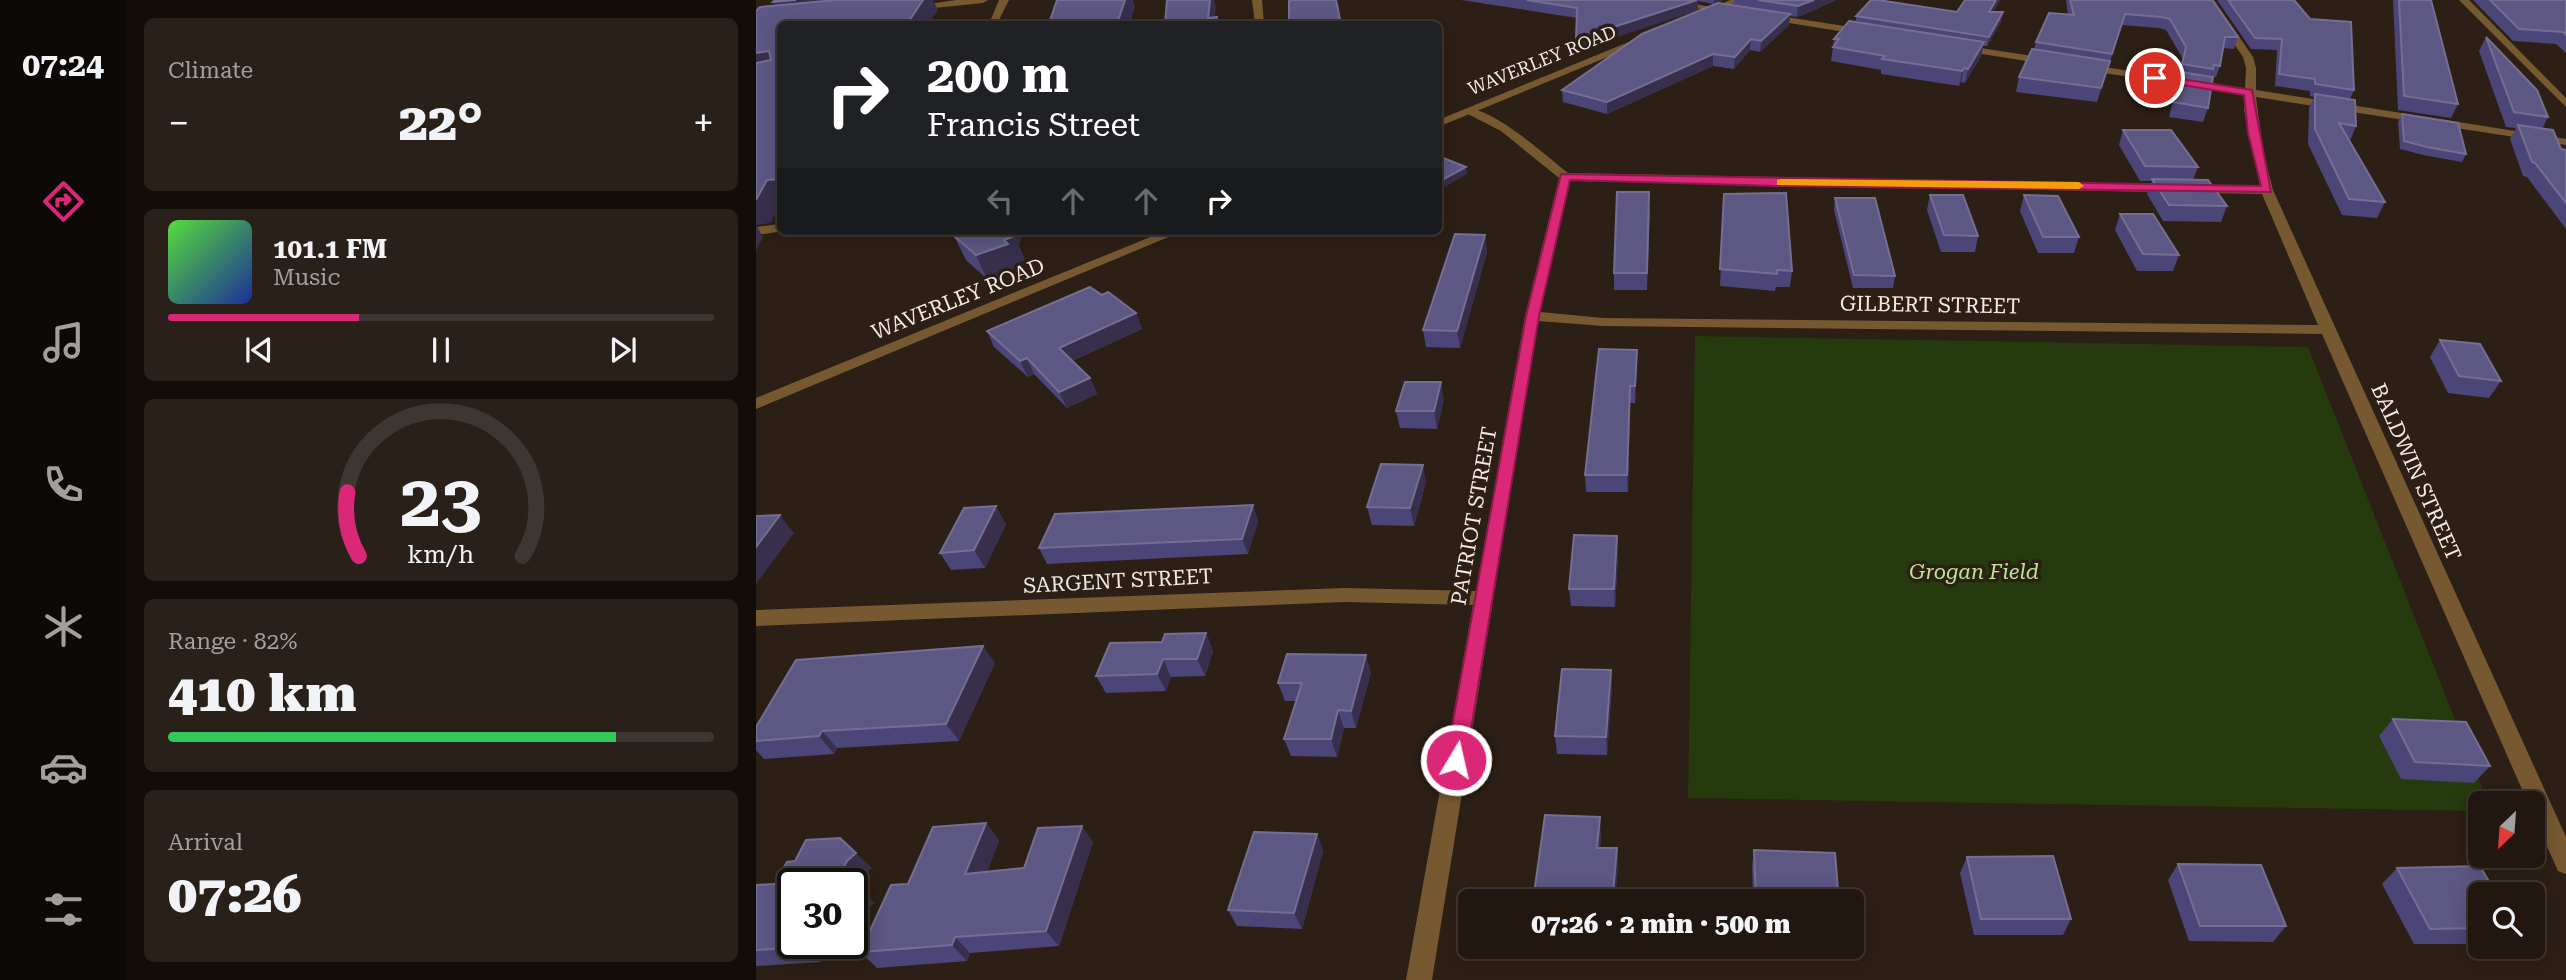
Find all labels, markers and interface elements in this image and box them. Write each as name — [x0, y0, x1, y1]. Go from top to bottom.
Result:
street label: WAVERLEY ROAD — [1465, 21, 1619, 99]
text: 07:24 — [22, 46, 104, 84]
text: 200 m — [927, 47, 1069, 104]
pin — [2125, 48, 2185, 108]
icon: right — [812, 49, 903, 140]
text: Climate — [168, 57, 253, 84]
icon: arrive — [2136, 59, 2174, 97]
text: 22° — [399, 92, 483, 153]
text: − — [168, 101, 189, 145]
text: + — [693, 101, 714, 145]
text: Francis Street — [927, 106, 1140, 144]
icon: directions — [39, 177, 88, 226]
icon: left — [981, 182, 1019, 220]
icon: ahead — [1054, 182, 1092, 220]
icon: ahead — [1127, 182, 1165, 220]
icon: right — [1200, 182, 1238, 220]
text: 101.1 FM — [273, 234, 387, 264]
street label: WAVERLEY ROAD — [868, 253, 1048, 345]
text: Music — [273, 264, 340, 291]
street label: GILBERT STREET — [1840, 291, 2020, 319]
icon: music — [39, 318, 88, 367]
icon: previous — [240, 331, 278, 369]
icon: pause — [422, 331, 460, 369]
icon: next — [604, 331, 642, 369]
street label: BALDWIN STREET — [2366, 380, 2466, 564]
street label: PATRIOT STREET — [1446, 425, 1502, 607]
text: 23 — [400, 459, 482, 544]
icon: phone — [39, 460, 88, 509]
text: km/h — [408, 540, 474, 569]
park label: Grogan Field — [1909, 560, 2039, 584]
street label: SARGENT STREET — [1022, 564, 1214, 598]
icon: climate — [39, 602, 88, 651]
text: Range · 82% — [168, 628, 297, 655]
text: 410 km — [168, 663, 356, 724]
position arrow — [1419, 723, 1493, 797]
icon: car — [39, 743, 88, 792]
north arrow — [2468, 791, 2544, 868]
map controls — [2468, 791, 2545, 959]
text: Arrival — [168, 829, 243, 856]
text: 07:26 — [168, 864, 302, 925]
speed limit sign: 30 — [777, 868, 868, 959]
button: search — [2468, 882, 2545, 959]
icon: filters — [39, 885, 88, 934]
text: 07:26 · 2 min · 500 m — [1531, 909, 1791, 939]

